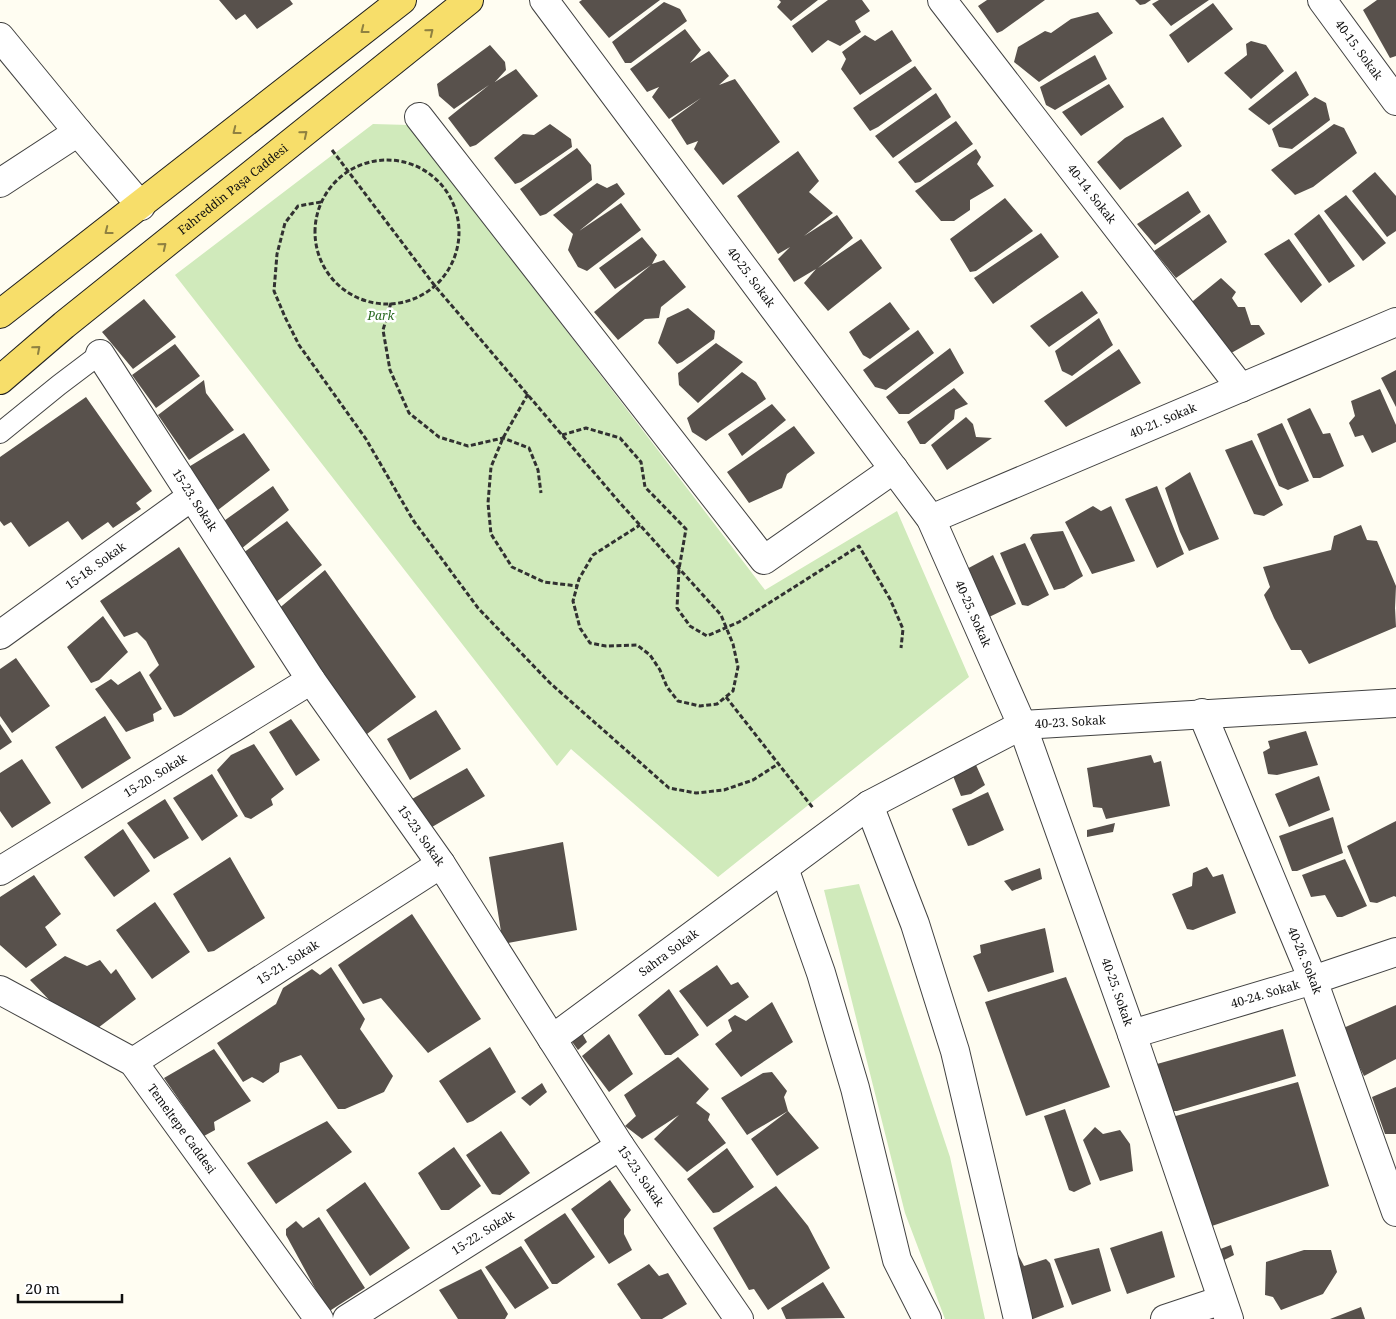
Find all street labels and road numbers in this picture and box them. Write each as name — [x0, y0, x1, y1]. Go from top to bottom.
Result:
street label: 40-15. Sokak — [1331, 16, 1387, 84]
street label: Fahreddin Paşa Caddesi — [174, 140, 291, 238]
street label: 40-14. Sokak — [1064, 160, 1121, 228]
street label: 40-25. Sokak — [723, 244, 780, 311]
street label: 40-21. Sokak — [1127, 398, 1200, 442]
street label: 15-23. Sokak — [169, 465, 222, 535]
street label: 15-18. Sokak — [62, 537, 130, 593]
street label: 40-25. Sokak — [951, 578, 996, 650]
street label: 40-23. Sokak — [1034, 711, 1107, 732]
street label: 15-20. Sokak — [120, 749, 190, 801]
street label: 15-23. Sokak — [394, 802, 449, 870]
street label: Sahra Sokak — [635, 924, 703, 980]
street label: 40-26. Sokak — [1284, 924, 1327, 997]
street label: 15-21. Sokak — [253, 935, 323, 988]
street label: 40-25. Sokak — [1098, 955, 1138, 1029]
street label: 40-24. Sokak — [1229, 975, 1302, 1012]
street label: Temeltepe Caddesi — [144, 1080, 220, 1177]
street label: 15-23. Sokak — [614, 1142, 669, 1211]
street label: 15-22. Sokak — [448, 1206, 518, 1259]

